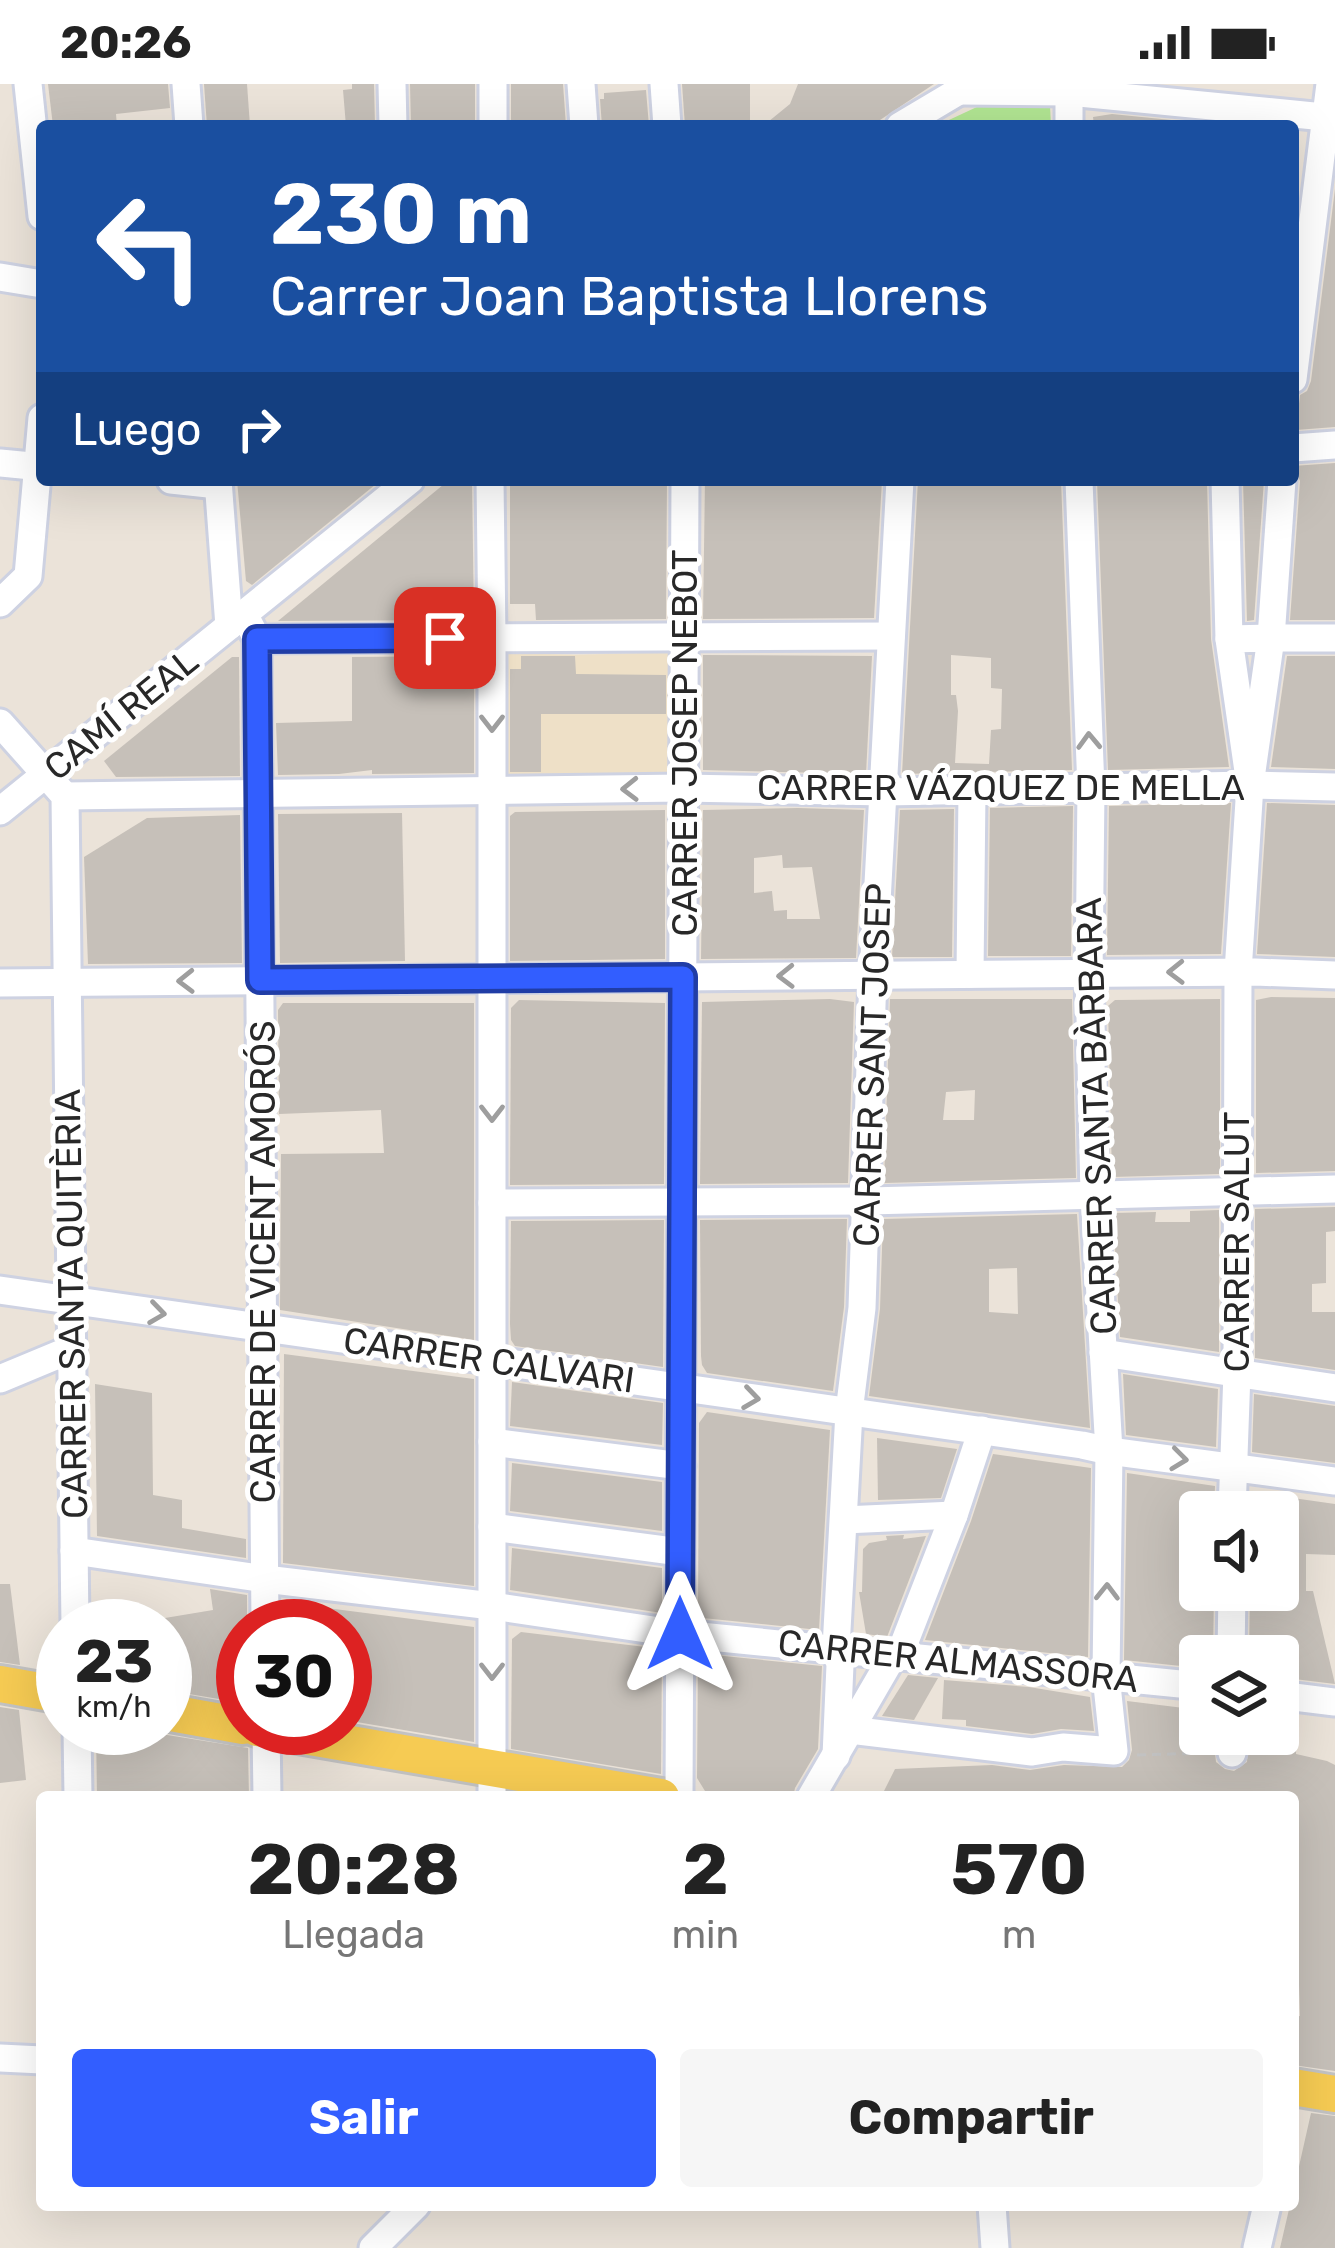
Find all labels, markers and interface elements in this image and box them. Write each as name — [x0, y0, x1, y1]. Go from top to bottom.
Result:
text: 20:26 — [60, 16, 192, 69]
text: 230 m — [270, 164, 532, 264]
icon: left — [72, 168, 228, 324]
text: Carrer Joan Baptista Llorens — [270, 265, 989, 329]
icon: right — [226, 396, 292, 462]
text: Luego — [72, 403, 202, 456]
street label: CARRER JOSEP NEBOT — [663, 549, 706, 937]
pin — [394, 587, 496, 689]
icon: arrive — [412, 605, 478, 671]
street label: CAMÍ REAL — [36, 639, 206, 789]
one-way arrow — [479, 715, 505, 733]
one-way arrow — [1076, 731, 1102, 750]
street label: CARRER VÁZQUEZ DE MELLA — [757, 766, 1245, 809]
one-way arrow — [620, 775, 639, 801]
street label: CARRER SANT JOSEP — [844, 883, 900, 1247]
street label: CARRER SANTA BÀRBARA — [1067, 897, 1125, 1335]
one-way arrow — [1166, 959, 1185, 985]
one-way arrow — [776, 962, 795, 988]
one-way arrow — [176, 968, 194, 994]
street label: CARRER DE VICENT AMORÓS — [241, 1020, 284, 1504]
street label: CARRER SANTA QUITÈRIA — [46, 1089, 96, 1519]
one-way arrow — [479, 1105, 505, 1123]
street label: CARRER SALUT — [1215, 1111, 1258, 1373]
one-way arrow — [148, 1299, 167, 1325]
street label: CARRER CALVARI — [341, 1318, 637, 1402]
one-way arrow — [742, 1384, 761, 1410]
one-way arrow — [1169, 1446, 1189, 1472]
map controls — [1179, 1491, 1299, 1755]
button: sound — [1179, 1491, 1299, 1611]
position arrow — [617, 1571, 743, 1697]
one-way arrow — [1094, 1582, 1120, 1600]
speed limit sign: 30 — [216, 1599, 372, 1755]
street label: CARRER ALMASSORA — [776, 1621, 1140, 1701]
text: 23 — [75, 1626, 153, 1697]
button: layers — [1179, 1635, 1299, 1755]
one-way arrow — [479, 1663, 505, 1681]
text: km/h — [77, 1689, 151, 1725]
text: 20:28 — [248, 1827, 460, 1912]
text: 2 — [682, 1827, 729, 1912]
text: 570 — [951, 1827, 1087, 1912]
text: Llegada — [282, 1912, 425, 1958]
text: min — [671, 1912, 739, 1958]
text: m — [1002, 1912, 1036, 1958]
button: Salir — [72, 2049, 656, 2187]
button: Compartir — [680, 2049, 1263, 2187]

